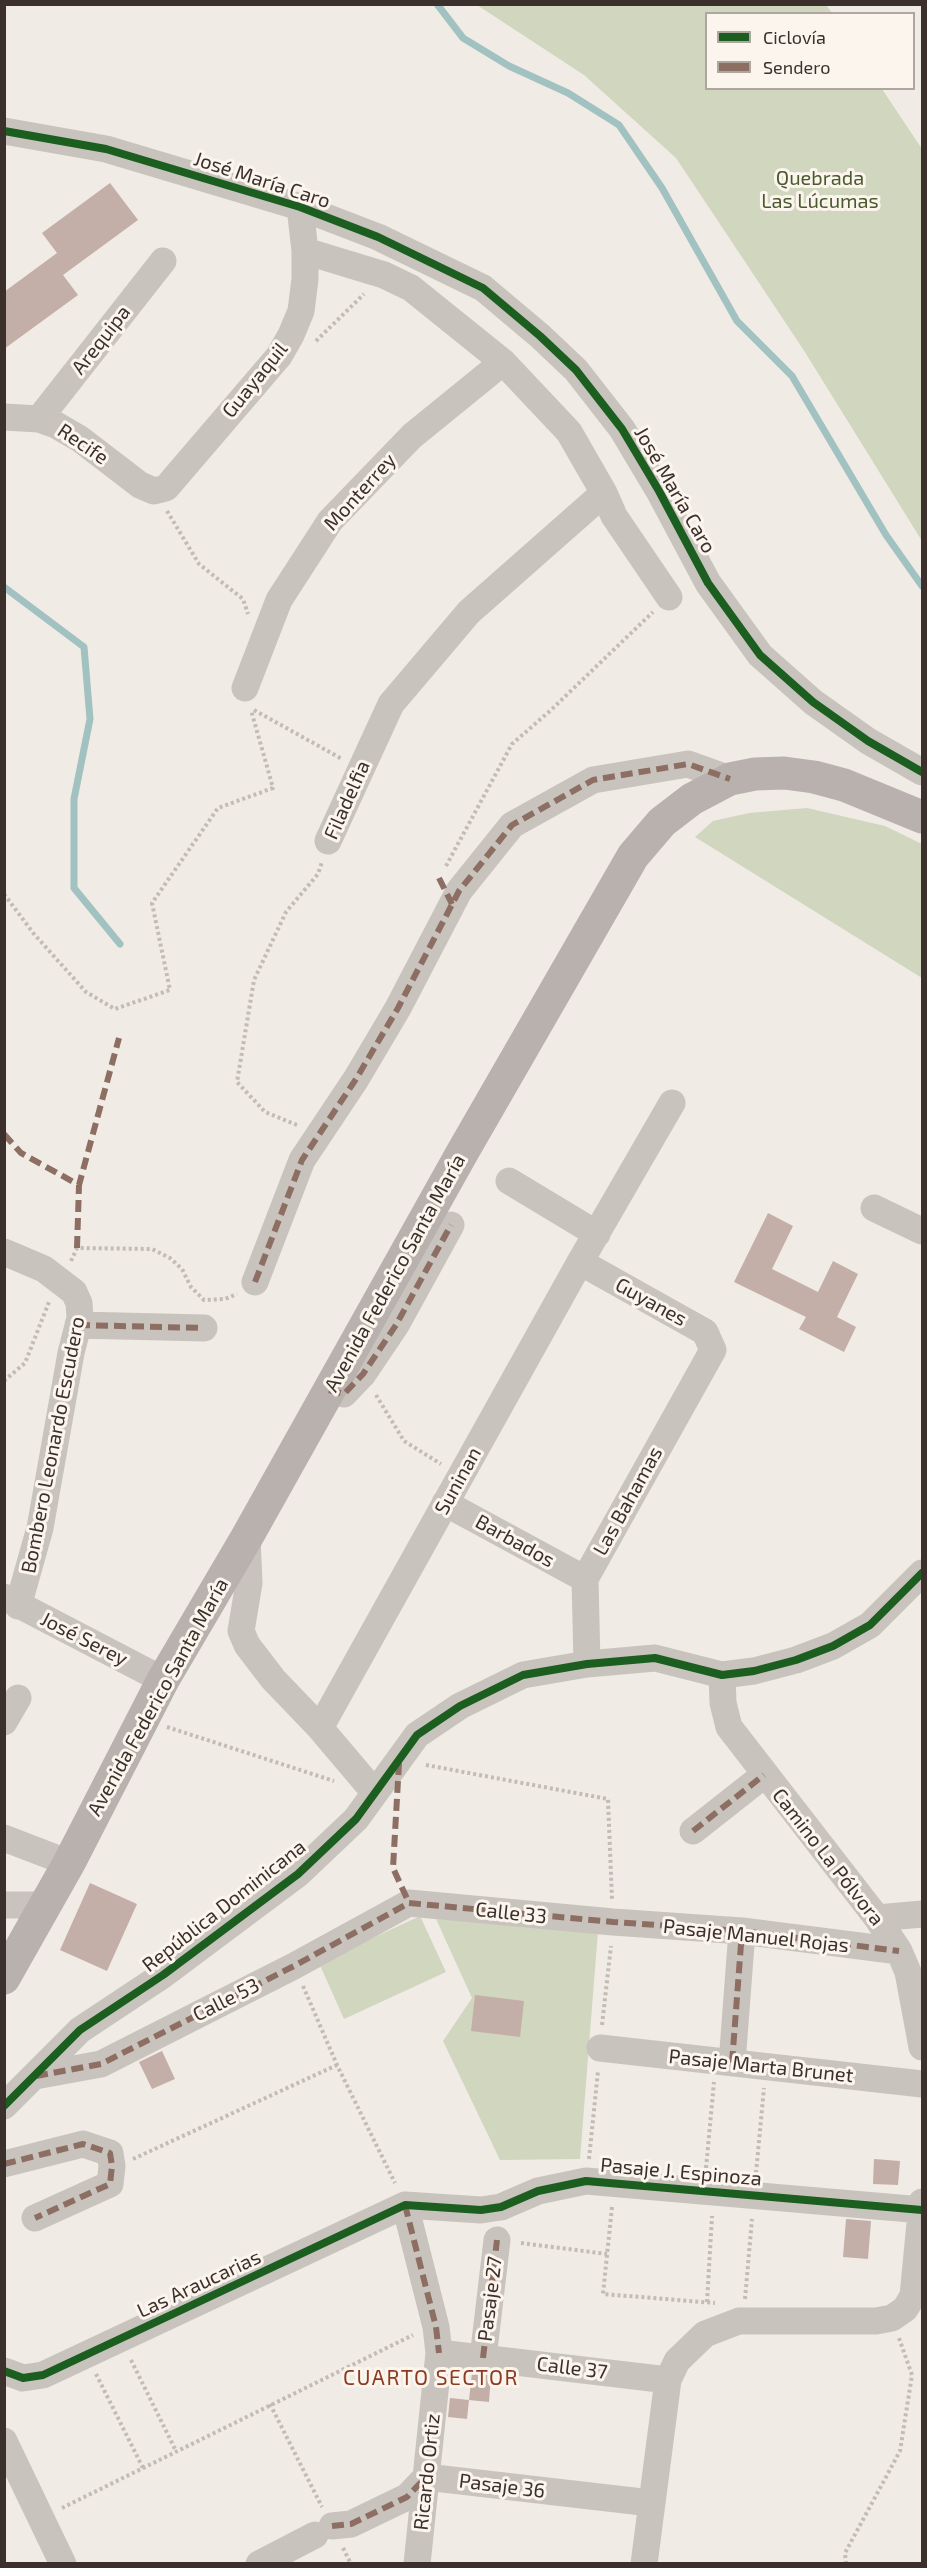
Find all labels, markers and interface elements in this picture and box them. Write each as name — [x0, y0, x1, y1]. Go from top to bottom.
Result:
legend — [705, 12, 915, 90]
text: Ciclovía — [763, 26, 826, 48]
text: Sendero — [763, 56, 830, 78]
street label: José María Caro — [191, 147, 333, 213]
park label: Quebrada Las Lúcumas — [761, 166, 879, 213]
street label: Arequipa — [67, 301, 135, 379]
street label: Guayaquil — [217, 337, 293, 423]
street label: Recife — [53, 418, 113, 470]
street label: José María Caro — [629, 423, 721, 557]
street label: Monterrey — [319, 448, 401, 536]
street label: Filadelfia — [319, 757, 375, 843]
street label: Avenida Federico Santa María — [320, 1150, 470, 1396]
street label: Guyanes — [611, 1273, 691, 1331]
street label: Bombero Leonardo Escudero — [16, 1315, 90, 1575]
street label: Las Bahamas — [588, 1442, 668, 1560]
street label: Suninan — [430, 1443, 486, 1519]
street label: Barbados — [471, 1509, 559, 1573]
street label: Avenida Federico Santa María — [83, 1574, 233, 1820]
street label: José Serey — [36, 1607, 132, 1671]
street label: Camino La Pólvora — [767, 1784, 889, 1930]
street label: República Dominicana — [138, 1835, 310, 1977]
street label: Calle 33 — [474, 1897, 548, 1929]
street label: Pasaje Manuel Rojas — [662, 1914, 850, 1958]
street label: Calle 53 — [189, 1973, 263, 2027]
street label: Pasaje Marta Brunet — [668, 2044, 854, 2088]
street label: Pasaje J. Espinoza — [599, 2153, 763, 2191]
street label: Las Araucarias — [133, 2245, 265, 2323]
street label: Pasaje 27 — [473, 2255, 507, 2343]
street label: Calle 37 — [535, 2352, 609, 2384]
district label: CUARTO SECTOR — [343, 2365, 519, 2391]
street label: Ricardo Ortiz — [409, 2412, 445, 2532]
street label: Pasaje 36 — [458, 2469, 546, 2503]

